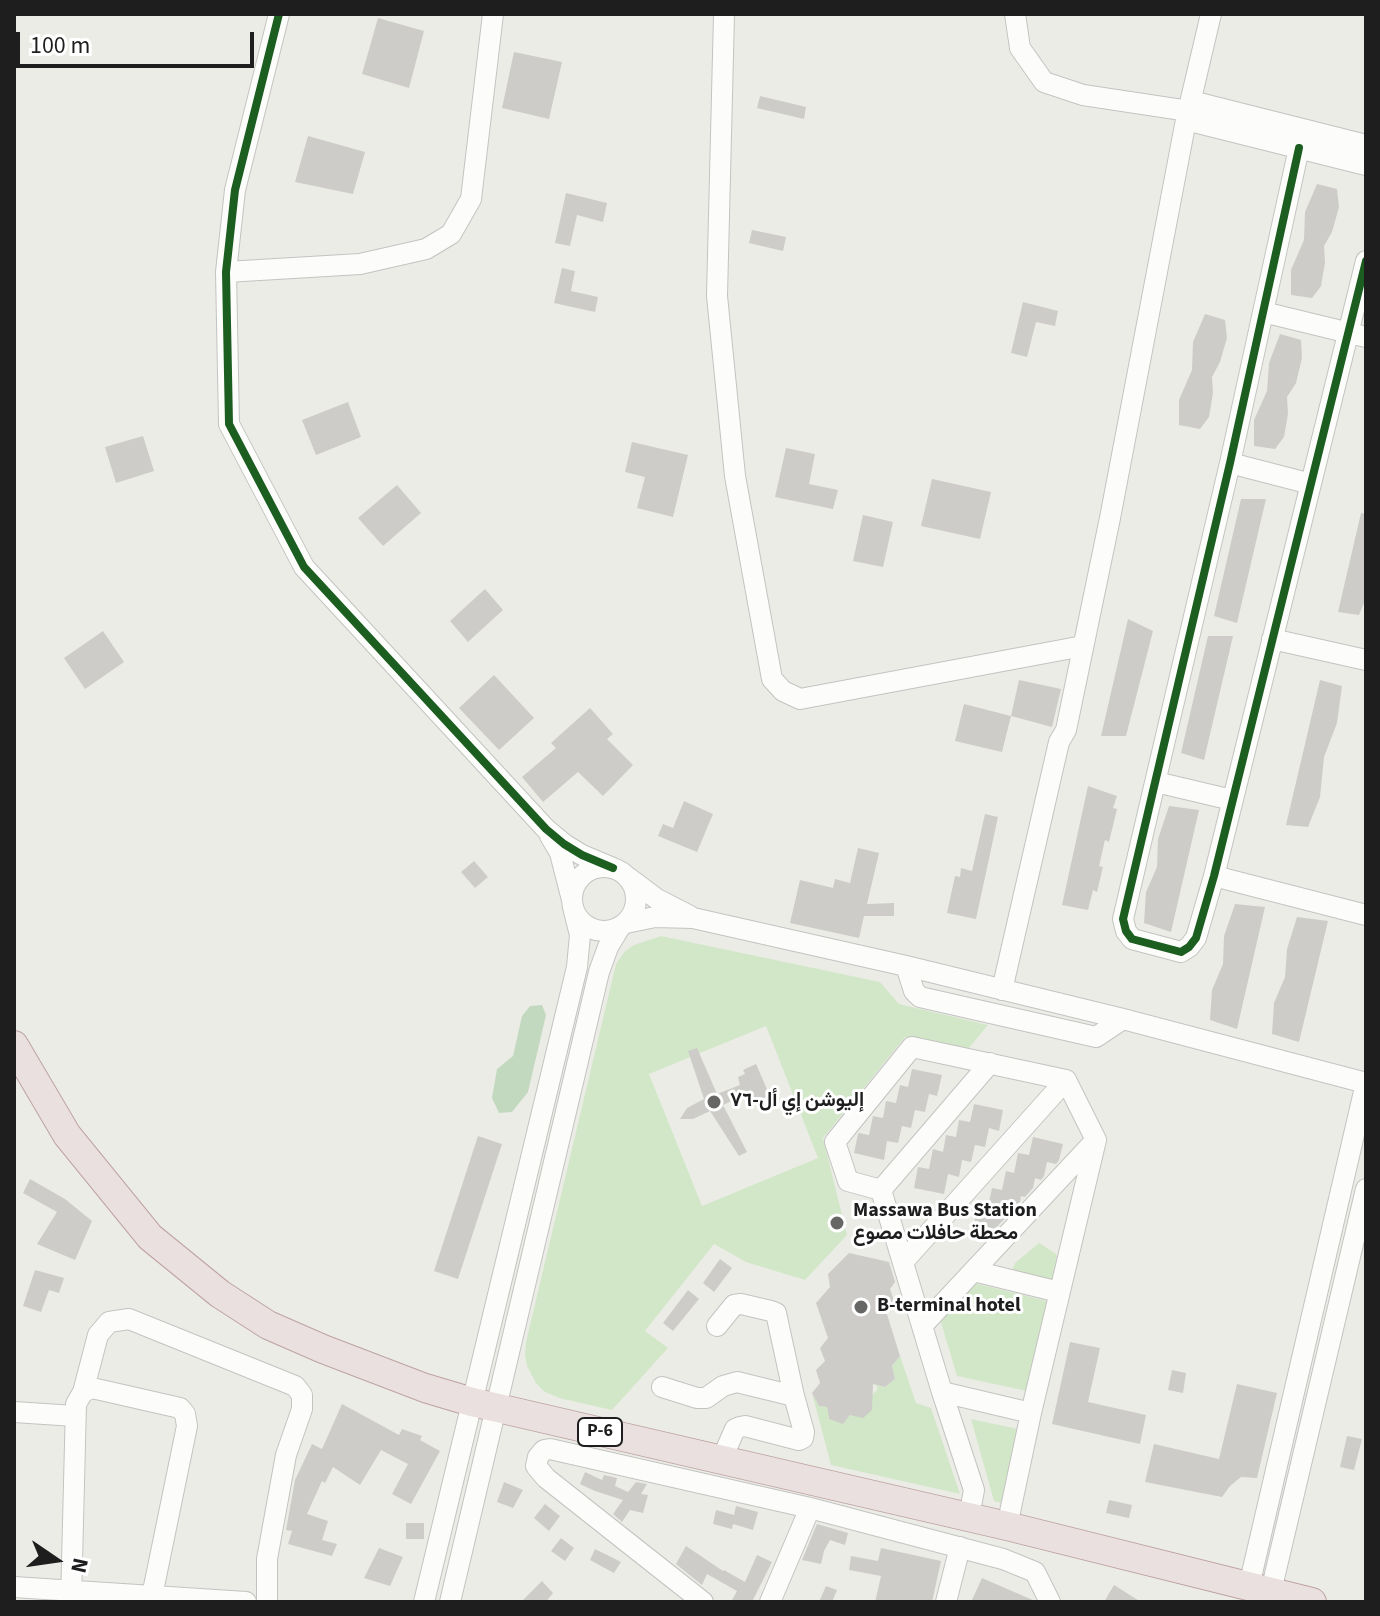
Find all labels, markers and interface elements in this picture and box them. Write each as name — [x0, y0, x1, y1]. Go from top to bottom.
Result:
scale bar — [20, 16, 258, 66]
text: 100 m — [30, 28, 90, 63]
place label: إليوشن إي أل-٧٦ — [730, 1090, 864, 1114]
marker: إليوشن إي أل-٧٦ — [705, 1093, 723, 1111]
place label: Massawa Bus Station محطة حافلات مصوع — [853, 1200, 1037, 1247]
marker: Massawa Bus Station محطة حافلات مصوع — [828, 1214, 846, 1232]
place label: B-terminal hotel — [877, 1295, 1021, 1319]
marker: B-terminal hotel — [852, 1298, 870, 1316]
road number: P-6 — [578, 1418, 622, 1446]
north arrow — [16, 1520, 96, 1600]
text: N — [62, 1555, 97, 1576]

